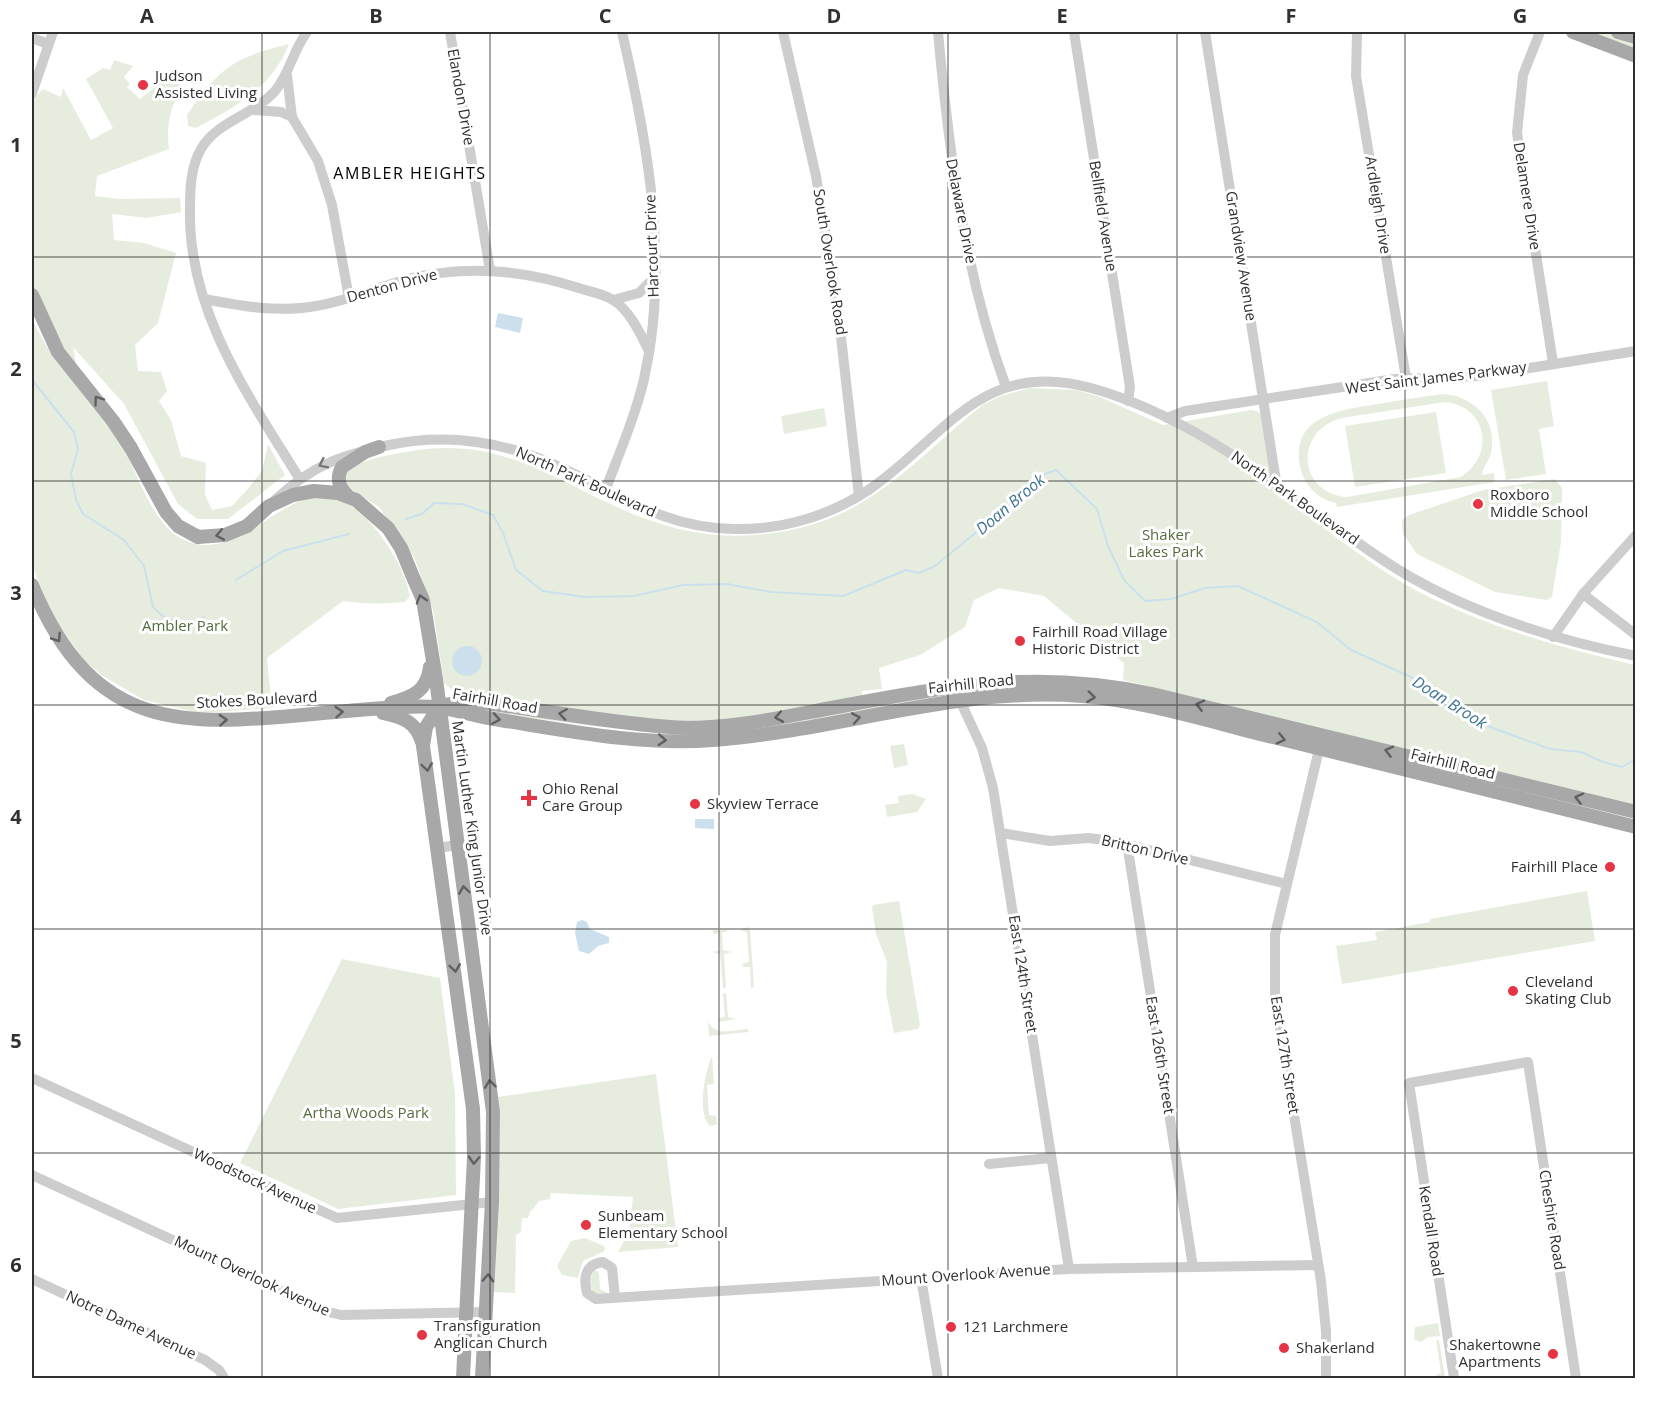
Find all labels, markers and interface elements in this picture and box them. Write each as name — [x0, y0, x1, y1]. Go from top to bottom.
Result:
text: A — [140, 2, 154, 29]
text: B — [369, 2, 383, 29]
text: C — [599, 2, 612, 29]
text: D — [827, 2, 841, 29]
text: E — [1056, 2, 1068, 29]
text: F — [1286, 2, 1296, 29]
text: G — [1513, 2, 1527, 29]
street label: Elandon Drive — [444, 47, 480, 147]
place label: Judson Assisted Living — [153, 65, 257, 102]
marker: Judson Assisted Living — [136, 78, 150, 92]
text: 1 — [10, 131, 22, 158]
street label: Delamere Drive — [1510, 140, 1546, 251]
street label: Ardleigh Drive — [1361, 155, 1397, 255]
street label: Delaware Drive — [942, 157, 982, 265]
street label: Bellfield Avenue — [1085, 159, 1123, 273]
district label: AMBLER HEIGHTS — [333, 162, 487, 184]
street label: South Overlook Road — [810, 187, 852, 337]
street label: Grandview Avenue — [1222, 189, 1262, 322]
street label: Harcourt Drive — [639, 194, 663, 298]
street label: Denton Drive — [344, 263, 439, 307]
text: 2 — [10, 355, 22, 382]
street label: West Saint James Parkway — [1344, 356, 1528, 398]
one-way arrow — [94, 396, 105, 407]
street label: North Park Boulevard — [513, 441, 660, 521]
street label: North Park Boulevard — [1228, 446, 1363, 549]
one-way arrow — [318, 457, 329, 469]
water label: Doan Brook — [971, 468, 1050, 539]
place label: Roxboro Middle School — [1490, 484, 1588, 521]
marker: Roxboro Middle School — [1471, 497, 1485, 511]
park label: Shaker Lakes Park — [1129, 524, 1204, 561]
one-way arrow — [216, 528, 226, 541]
text: 3 — [10, 579, 22, 606]
one-way arrow — [416, 594, 428, 605]
park label: Ambler Park — [142, 615, 228, 635]
place label: Fairhill Road Village Historic District — [1032, 621, 1167, 658]
one-way arrow — [49, 632, 61, 642]
marker: Fairhill Road Village Historic District — [1013, 634, 1027, 648]
street label: Fairhill Road — [927, 669, 1015, 697]
water label: Doan Brook — [1409, 670, 1492, 734]
street label: Fairhill Road — [451, 683, 539, 717]
street label: Stokes Boulevard — [196, 686, 318, 712]
one-way arrow — [1086, 690, 1095, 703]
one-way arrow — [1195, 700, 1205, 713]
one-way arrow — [335, 705, 344, 718]
one-way arrow — [559, 708, 568, 721]
one-way arrow — [775, 710, 785, 723]
one-way arrow — [850, 712, 860, 725]
one-way arrow — [491, 713, 500, 725]
one-way arrow — [218, 714, 227, 727]
street label: Martin Luther King Junior Drive — [448, 719, 498, 936]
one-way arrow — [1276, 731, 1286, 744]
one-way arrow — [658, 734, 667, 747]
street label: Fairhill Road — [1409, 743, 1498, 783]
one-way arrow — [1385, 746, 1395, 759]
one-way arrow — [420, 763, 432, 772]
place label: Ohio Renal Care Group — [542, 778, 623, 815]
marker: Ohio Renal Care Group — [520, 789, 538, 807]
one-way arrow — [1574, 792, 1584, 805]
place label: Skyview Terrace — [707, 793, 819, 813]
marker: Skyview Terrace — [688, 797, 702, 811]
text: 4 — [10, 803, 22, 830]
street label: Britton Drive — [1100, 829, 1191, 869]
place label: Fairhill Place — [1511, 856, 1598, 876]
marker: Fairhill Place — [1603, 860, 1617, 874]
one-way arrow — [458, 886, 470, 895]
street label: East 124th Street — [1005, 913, 1043, 1034]
one-way arrow — [448, 963, 460, 973]
place label: Cleveland Skating Club — [1525, 971, 1611, 1008]
marker: Cleveland Skating Club — [1506, 984, 1520, 998]
street label: East 126th Street — [1142, 994, 1180, 1115]
street label: East 127th Street — [1267, 994, 1305, 1115]
text: 5 — [10, 1027, 22, 1054]
one-way arrow — [485, 1079, 497, 1088]
park label: Artha Woods Park — [303, 1102, 429, 1122]
street label: Woodstock Avenue — [191, 1143, 320, 1217]
one-way arrow — [467, 1155, 480, 1164]
street label: Cheshire Road — [1535, 1168, 1571, 1272]
street label: Kendall Road — [1415, 1184, 1449, 1278]
place label: Sunbeam Elementary School — [598, 1205, 728, 1242]
marker: Sunbeam Elementary School — [579, 1218, 593, 1232]
street label: Mount Overlook Avenue — [171, 1230, 334, 1320]
text: 6 — [10, 1251, 22, 1278]
street label: Mount Overlook Avenue — [881, 1258, 1051, 1290]
one-way arrow — [481, 1274, 494, 1283]
street label: Notre Dame Avenue — [63, 1285, 200, 1363]
place label: Transfiguration Anglican Church — [434, 1315, 547, 1352]
place label: 121 Larchmere — [963, 1316, 1068, 1336]
marker: 121 Larchmere — [944, 1320, 958, 1334]
marker: Transfiguration Anglican Church — [415, 1328, 429, 1342]
place label: Shakertowne Apartments — [1449, 1334, 1541, 1371]
place label: Shakerland — [1296, 1337, 1375, 1357]
marker: Shakerland — [1277, 1341, 1291, 1355]
marker: Shakertowne Apartments — [1546, 1347, 1560, 1361]

